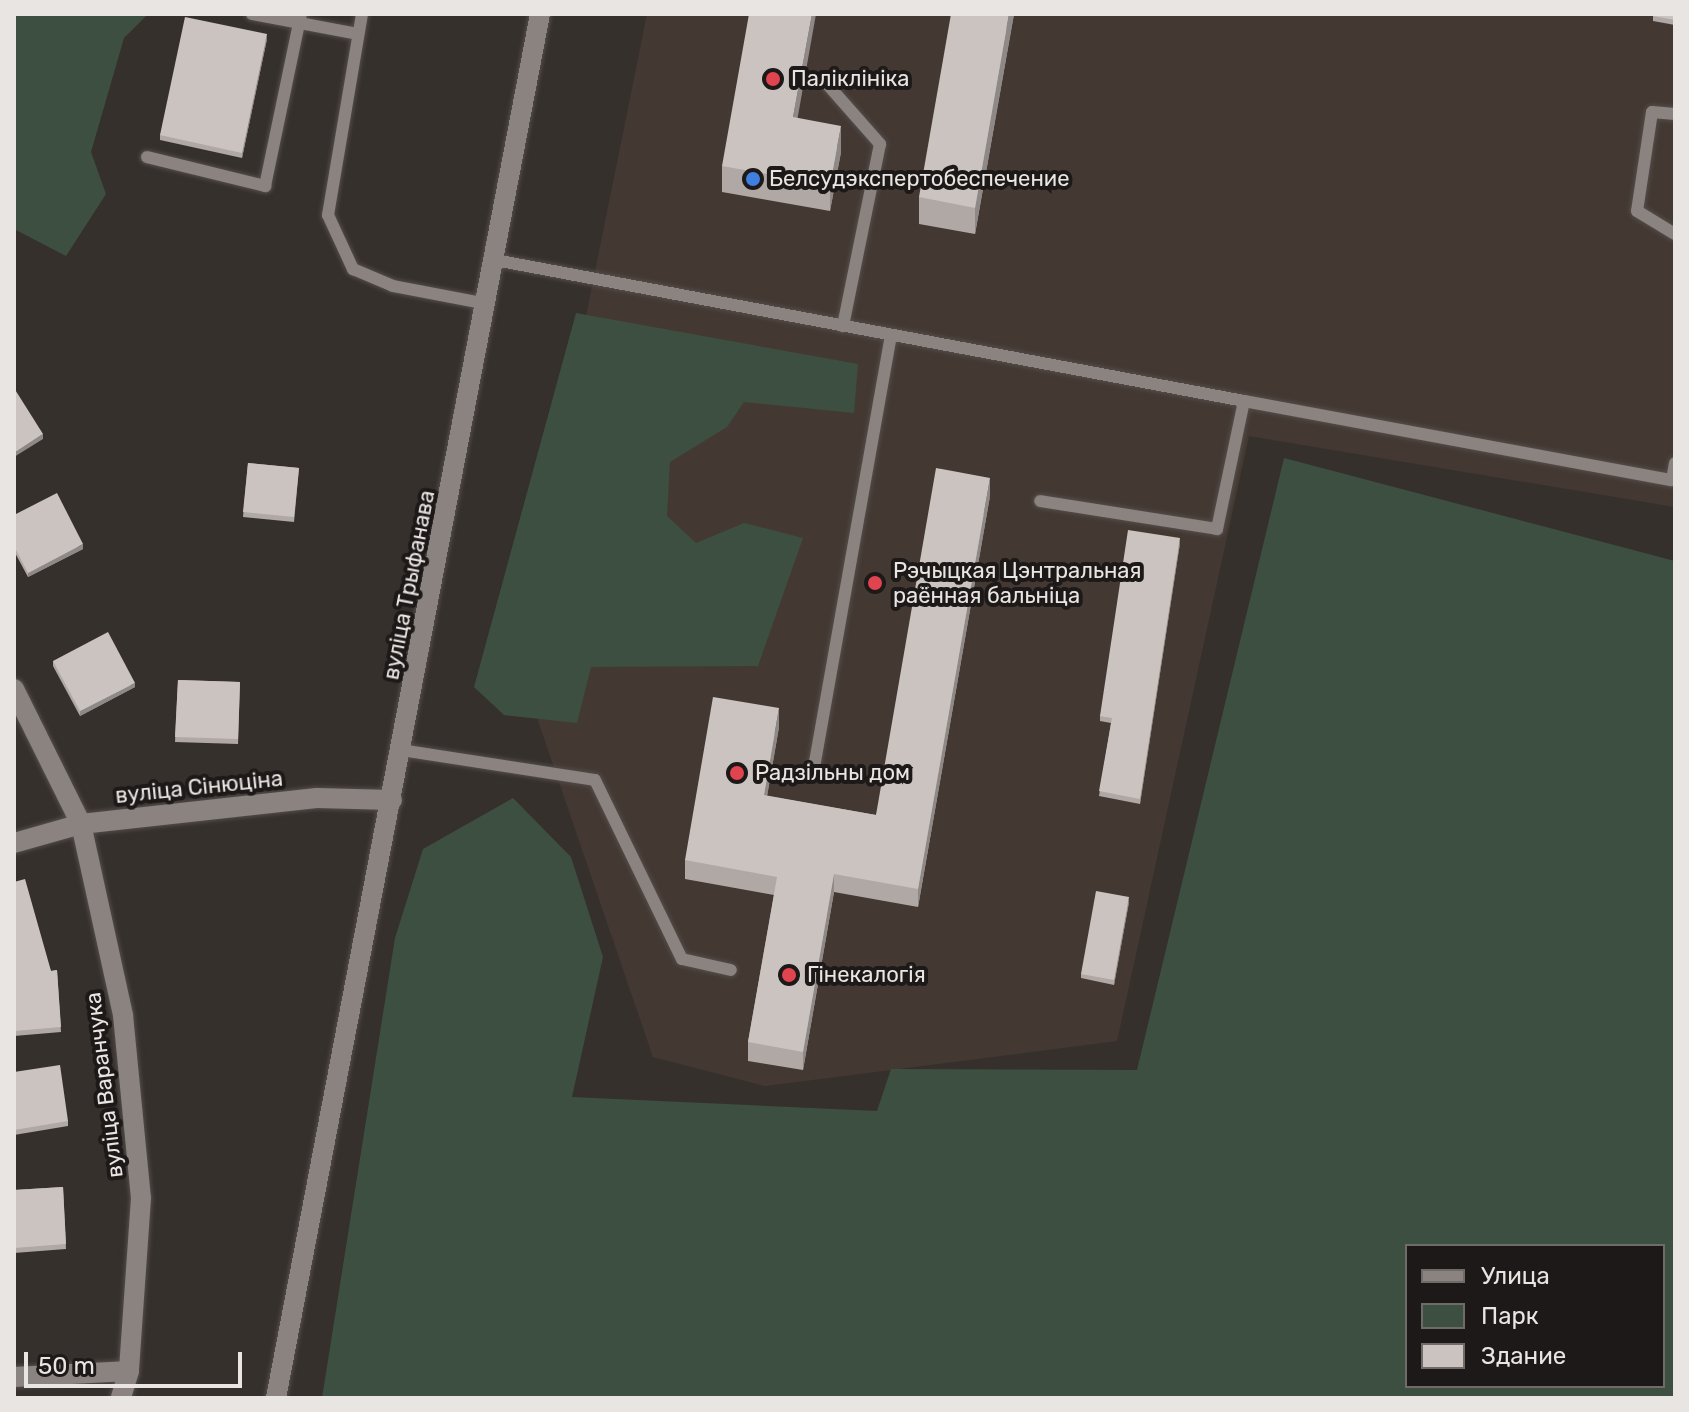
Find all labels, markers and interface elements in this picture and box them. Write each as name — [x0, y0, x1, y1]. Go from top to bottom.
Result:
place label: Паліклініка — [791, 66, 909, 92]
marker: Паліклініка — [762, 68, 784, 90]
place label: Белсудэкспертобеспечение — [769, 166, 1070, 192]
marker: Белсудэкспертобеспечение — [744, 170, 762, 188]
street label: вуліца Трыфанава — [378, 488, 440, 682]
place label: Рэчыцкая Цэнтральная раённая бальніца — [893, 557, 1141, 608]
marker: Рэчыцкая Цэнтральная раённая бальніца — [864, 572, 886, 594]
place label: Радзільны дом — [755, 760, 910, 786]
marker: Радзільны дом — [726, 762, 748, 784]
street label: вуліца Сінюціна — [114, 765, 284, 809]
place label: Гінекалогія — [807, 962, 926, 988]
marker: Гінекалогія — [778, 964, 800, 986]
street label: вуліца Варанчука — [80, 991, 128, 1179]
legend — [1405, 1244, 1665, 1388]
text: Улица — [1481, 1262, 1550, 1290]
text: Парк — [1481, 1302, 1539, 1330]
scale bar — [28, 1336, 246, 1386]
text: Здание — [1481, 1342, 1566, 1370]
text: 50 m — [38, 1352, 95, 1380]

